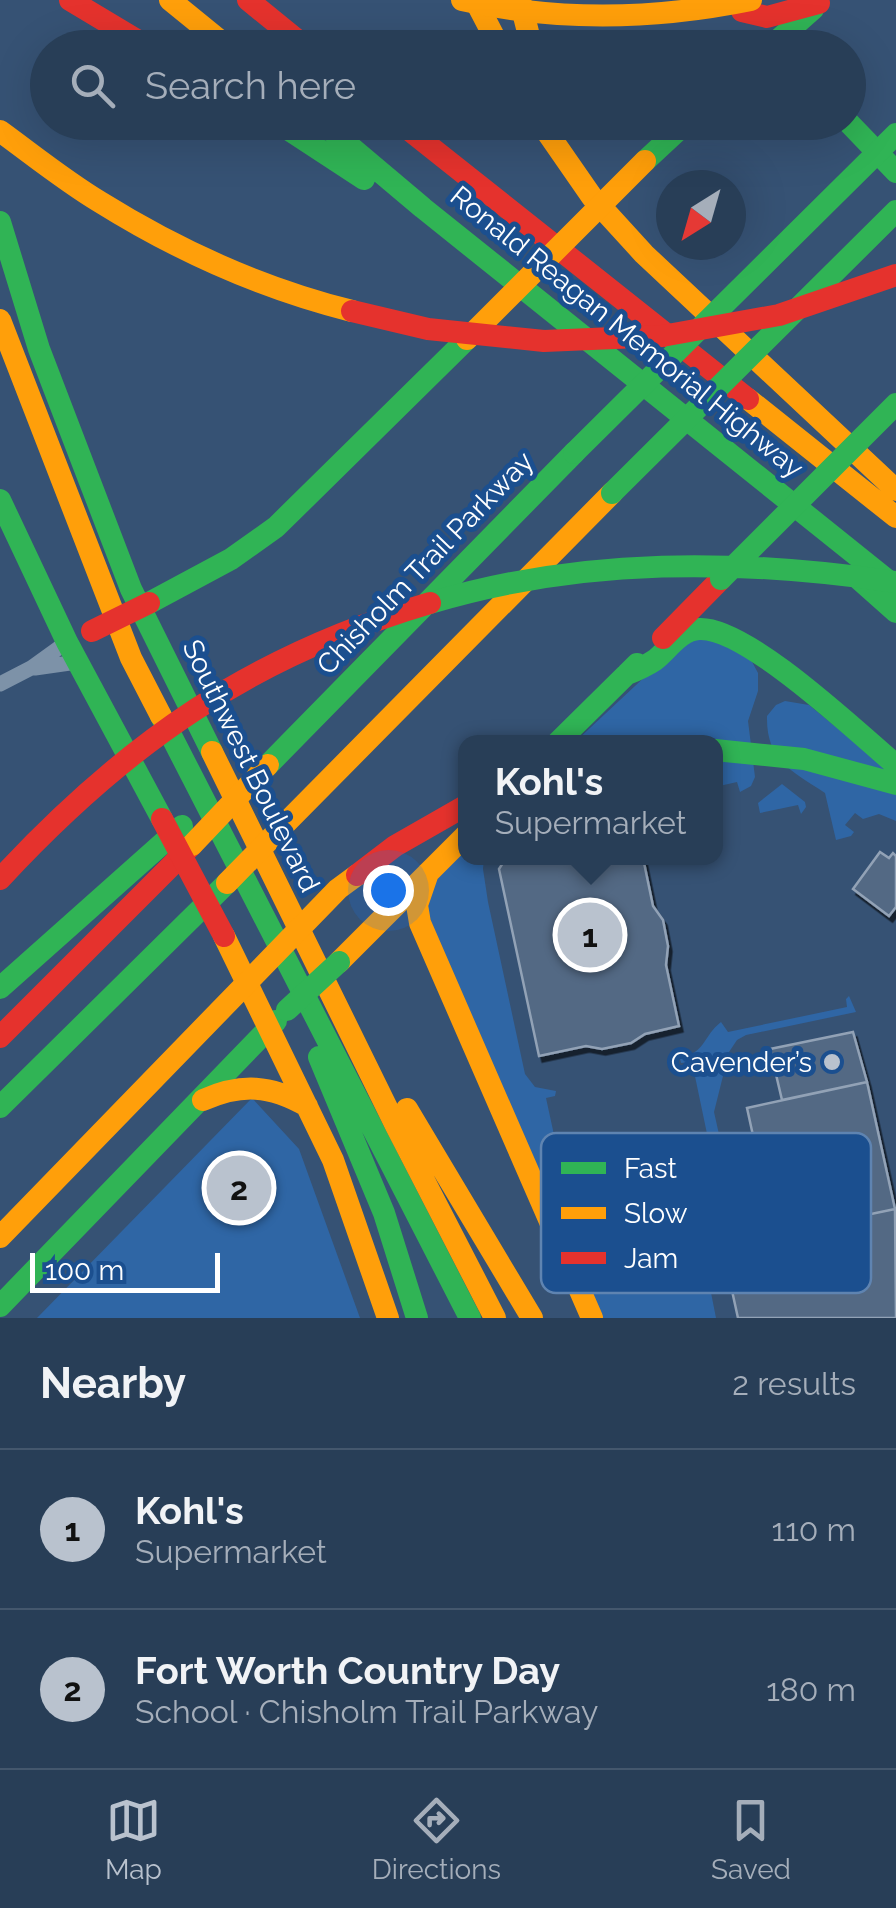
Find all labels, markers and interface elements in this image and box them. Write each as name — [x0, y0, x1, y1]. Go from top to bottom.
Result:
search box — [30, 30, 866, 140]
icon: search — [65, 58, 120, 113]
text: Search here — [145, 63, 356, 108]
north arrow — [656, 170, 746, 260]
street label: Ronald Reagan Memorial Highway — [444, 179, 810, 485]
street label: Chisholm Trail Parkway — [310, 445, 540, 681]
street label: Southwest Boulevard — [176, 634, 326, 898]
popup — [458, 735, 723, 865]
text: Kohl's — [495, 759, 603, 804]
text: Supermarket — [495, 804, 686, 841]
your location — [363, 865, 414, 916]
pin: 1 — [558, 898, 622, 972]
place label: Cavender’s — [671, 1046, 812, 1079]
marker: Cavender’s — [821, 1051, 843, 1073]
legend — [541, 1133, 871, 1293]
pin: 2 — [206, 1150, 272, 1226]
text: Fast — [624, 1152, 677, 1185]
text: Slow — [624, 1197, 688, 1230]
text: Jam — [624, 1242, 678, 1275]
scale bar — [30, 1248, 220, 1292]
text: 100 m — [45, 1254, 124, 1287]
text: Nearby — [40, 1359, 186, 1408]
text: 2 results — [732, 1365, 856, 1402]
text: Kohl's — [135, 1488, 244, 1533]
text: 1 — [65, 1511, 80, 1548]
text: 110 m — [771, 1511, 856, 1548]
text: Supermarket — [135, 1533, 327, 1570]
text: Fort Worth Country Day — [135, 1648, 560, 1693]
text: 2 — [63, 1671, 82, 1708]
text: 180 m — [766, 1671, 856, 1708]
text: School · Chisholm Trail Parkway — [135, 1693, 598, 1730]
tab: Map — [105, 1793, 162, 1886]
tab: Directions — [372, 1793, 501, 1886]
tab: Saved — [711, 1793, 791, 1886]

